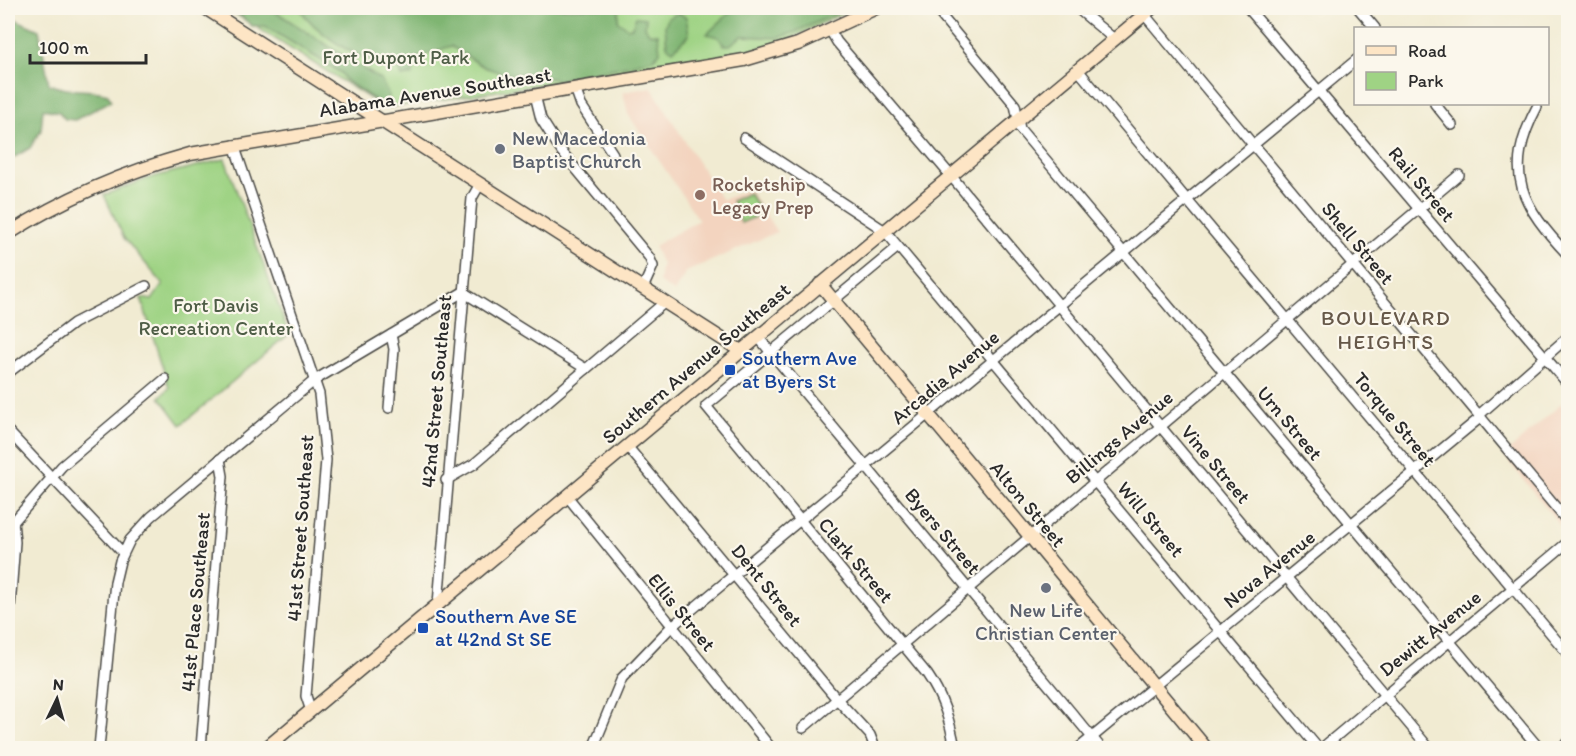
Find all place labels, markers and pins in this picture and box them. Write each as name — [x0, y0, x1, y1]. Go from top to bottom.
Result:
place label: New Macedonia Baptist Church — [512, 126, 646, 173]
marker: New Macedonia Baptist Church — [493, 142, 507, 156]
place label: Rocketship Legacy Prep — [712, 172, 814, 219]
marker: Rocketship Legacy Prep — [693, 188, 707, 202]
place label: Southern Ave at Byers St — [742, 346, 857, 393]
marker: Southern Ave at Byers St — [723, 363, 737, 377]
marker: New Life Christian Center — [1039, 581, 1053, 595]
place label: New Life Christian Center — [975, 598, 1117, 645]
place label: Southern Ave SE at 42nd St SE — [435, 604, 577, 651]
marker: Southern Ave SE at 42nd St SE — [416, 621, 430, 635]

